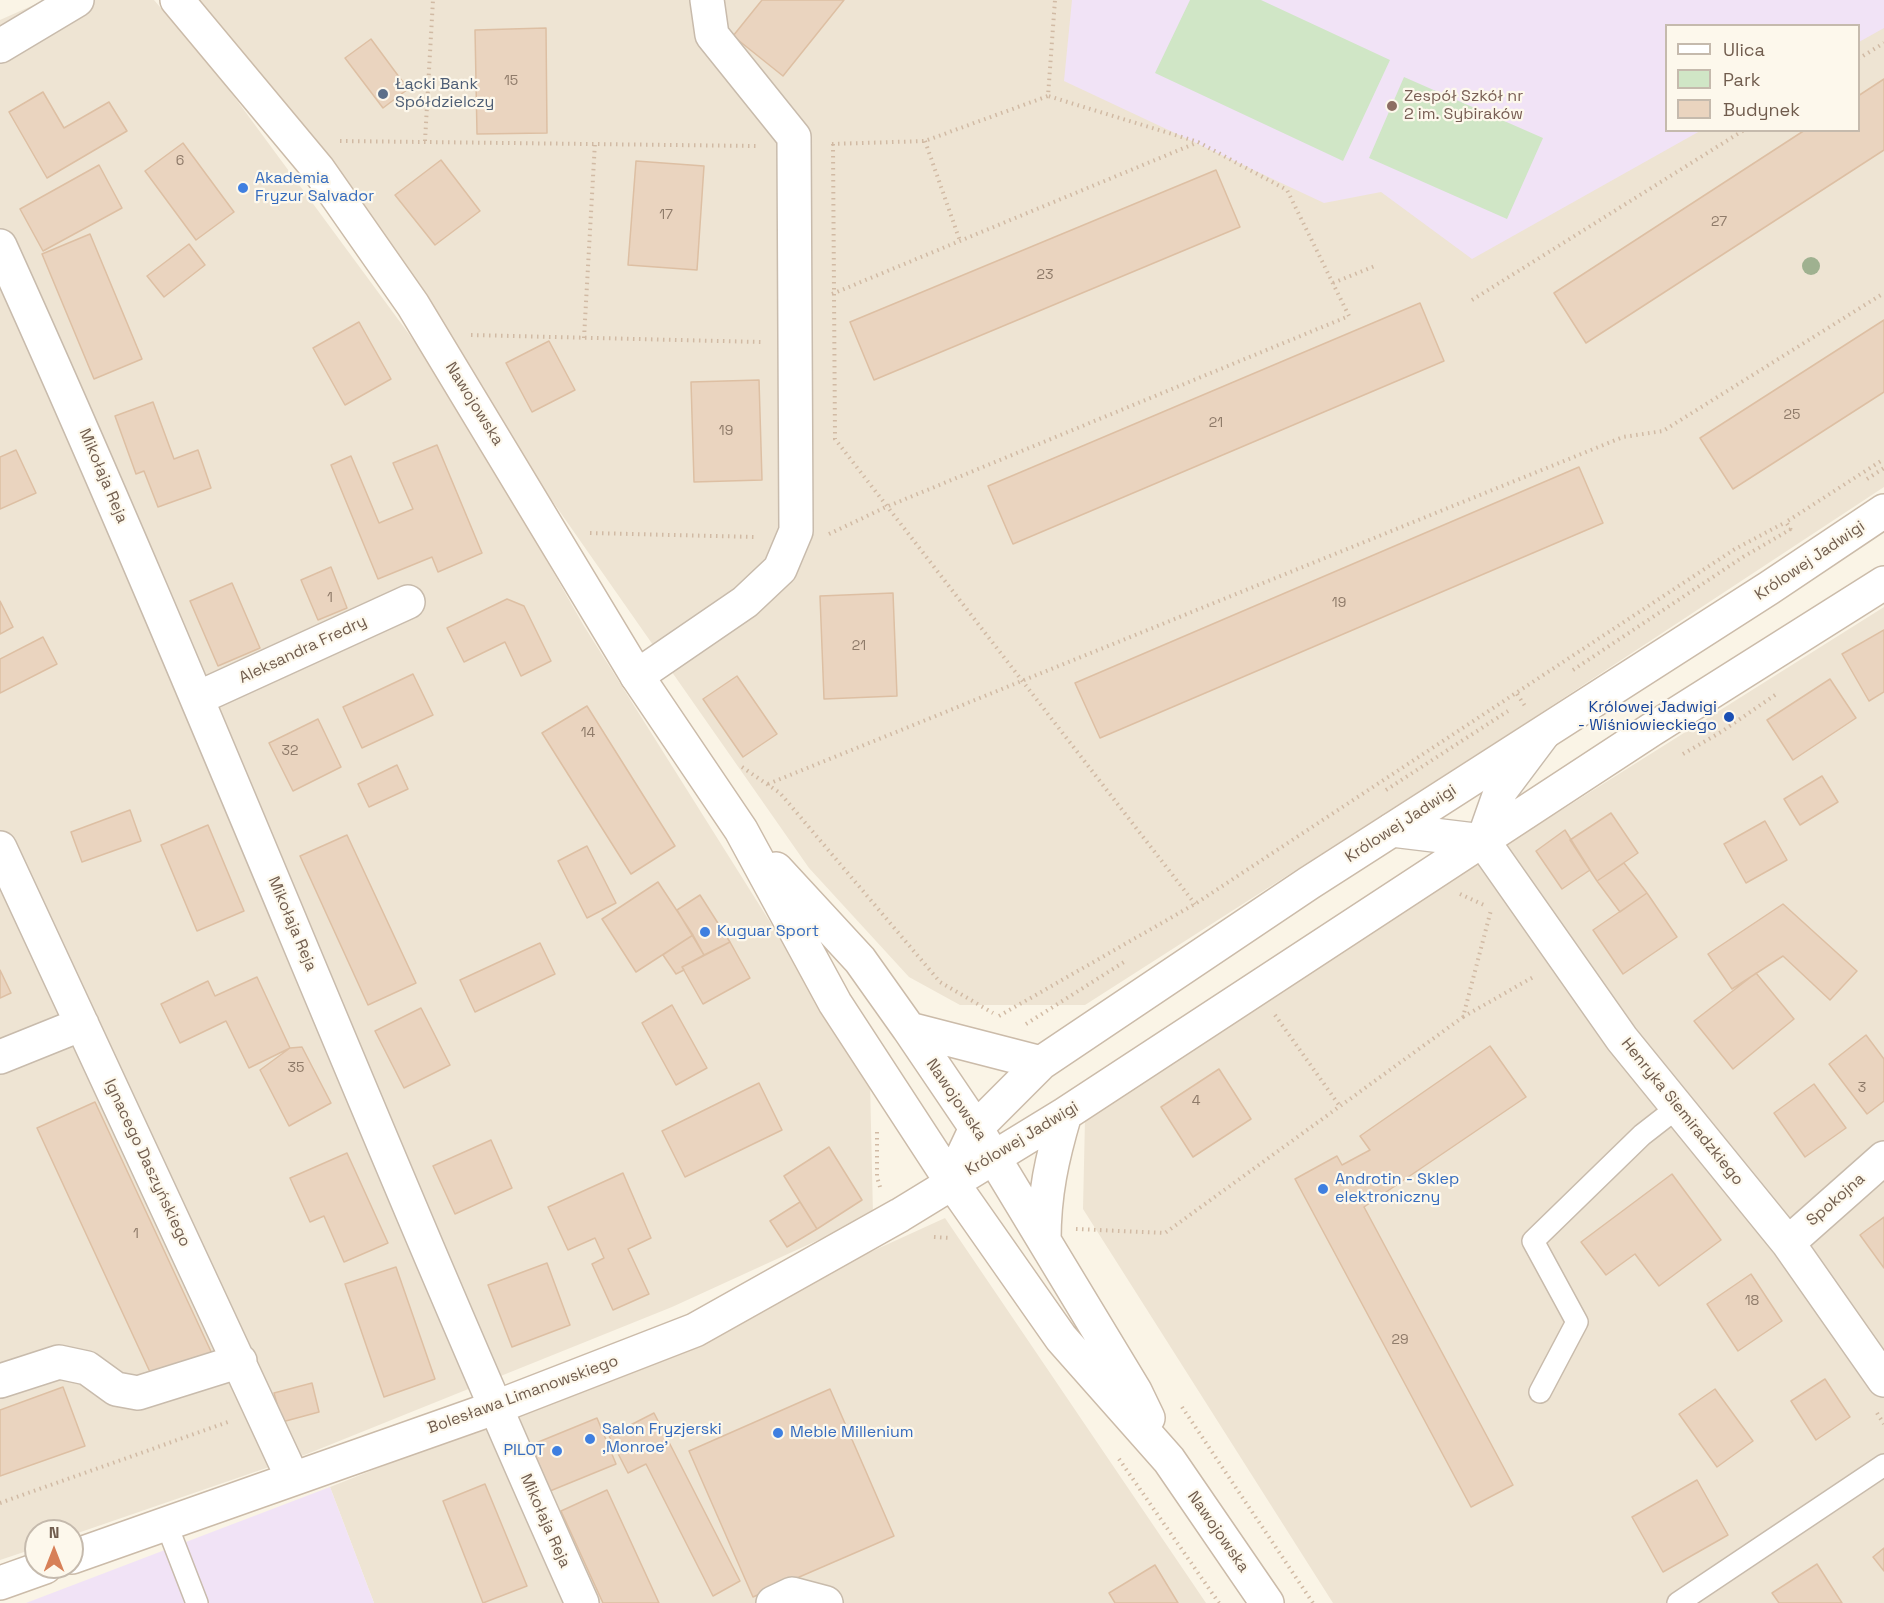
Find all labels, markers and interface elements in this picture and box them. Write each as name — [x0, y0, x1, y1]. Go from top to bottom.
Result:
legend — [1665, 24, 1860, 132]
text: Ulica — [1723, 38, 1765, 61]
text: Park — [1723, 68, 1760, 91]
house number: 15 — [504, 73, 518, 89]
place label: Łącki Bank Spółdzielczy — [395, 75, 494, 113]
marker: Łącki Bank Spółdzielczy — [376, 87, 390, 101]
place label: Zespół Szkół nr 2 im. Sybiraków — [1404, 87, 1523, 125]
text: Budynek — [1723, 98, 1800, 121]
marker: Zespół Szkół nr 2 im. Sybiraków — [1385, 99, 1399, 113]
house number: 6 — [176, 153, 184, 169]
place label: Akademia Fryzur Salvador — [255, 169, 374, 207]
marker: Akademia Fryzur Salvador — [236, 181, 250, 195]
house number: 17 — [659, 207, 673, 223]
house number: 27 — [1711, 214, 1727, 230]
house number: 23 — [1037, 267, 1053, 283]
street label: Nawojowska — [441, 359, 507, 449]
house number: 25 — [1784, 407, 1800, 423]
house number: 21 — [1209, 415, 1223, 431]
house number: 19 — [719, 423, 733, 439]
street label: Mikołaja Reja — [74, 426, 132, 526]
street label: Królowej Jadwigi — [1751, 517, 1869, 605]
house number: 1 — [327, 590, 333, 606]
house number: 19 — [1332, 595, 1346, 611]
street label: Aleksandra Fredry — [236, 612, 370, 688]
house number: 21 — [852, 638, 866, 654]
place label: Królowej Jadwigi - Wiśniowieckiego — [1578, 698, 1717, 736]
marker: Królowej Jadwigi - Wiśniowieckiego — [1722, 710, 1736, 724]
house number: 14 — [581, 725, 595, 741]
house number: 32 — [282, 743, 298, 759]
street label: Królowej Jadwigi — [1342, 781, 1460, 867]
street label: Mikołaja Reja — [263, 874, 321, 974]
place label: Kuguar Sport — [717, 922, 819, 942]
marker: Kuguar Sport — [698, 925, 712, 939]
street label: Henryka Siemiradzkiego — [1617, 1035, 1747, 1189]
street label: Nawojowska — [922, 1055, 990, 1145]
house number: 35 — [288, 1060, 304, 1076]
street label: Ignacego Daszyńskiego — [100, 1076, 194, 1250]
house number: 3 — [1858, 1080, 1866, 1096]
house number: 4 — [1192, 1093, 1200, 1109]
street label: Królowej Jadwigi — [962, 1098, 1082, 1180]
street label: Spokojna — [1803, 1169, 1869, 1231]
place label: Androtin - Sklep elektroniczny — [1335, 1170, 1459, 1208]
marker: Androtin - Sklep elektroniczny — [1316, 1182, 1330, 1196]
house number: 1 — [133, 1226, 139, 1242]
house number: 18 — [1745, 1293, 1759, 1309]
house number: 29 — [1392, 1332, 1408, 1348]
street label: Bolesława Limanowskiego — [425, 1351, 621, 1439]
place label: Salon Fryzjerski ‚Monroe’ — [602, 1420, 722, 1458]
place label: Meble Millenium — [790, 1423, 913, 1443]
marker: Meble Millenium — [771, 1426, 785, 1440]
marker: Salon Fryzjerski ‚Monroe’ — [583, 1432, 597, 1446]
place label: PILOT — [503, 1441, 545, 1461]
marker: PILOT — [550, 1444, 564, 1458]
street label: Mikołaja Reja — [516, 1471, 574, 1571]
street label: Nawojowska — [1183, 1488, 1253, 1576]
north arrow — [24, 1519, 84, 1579]
text: N — [49, 1522, 59, 1543]

